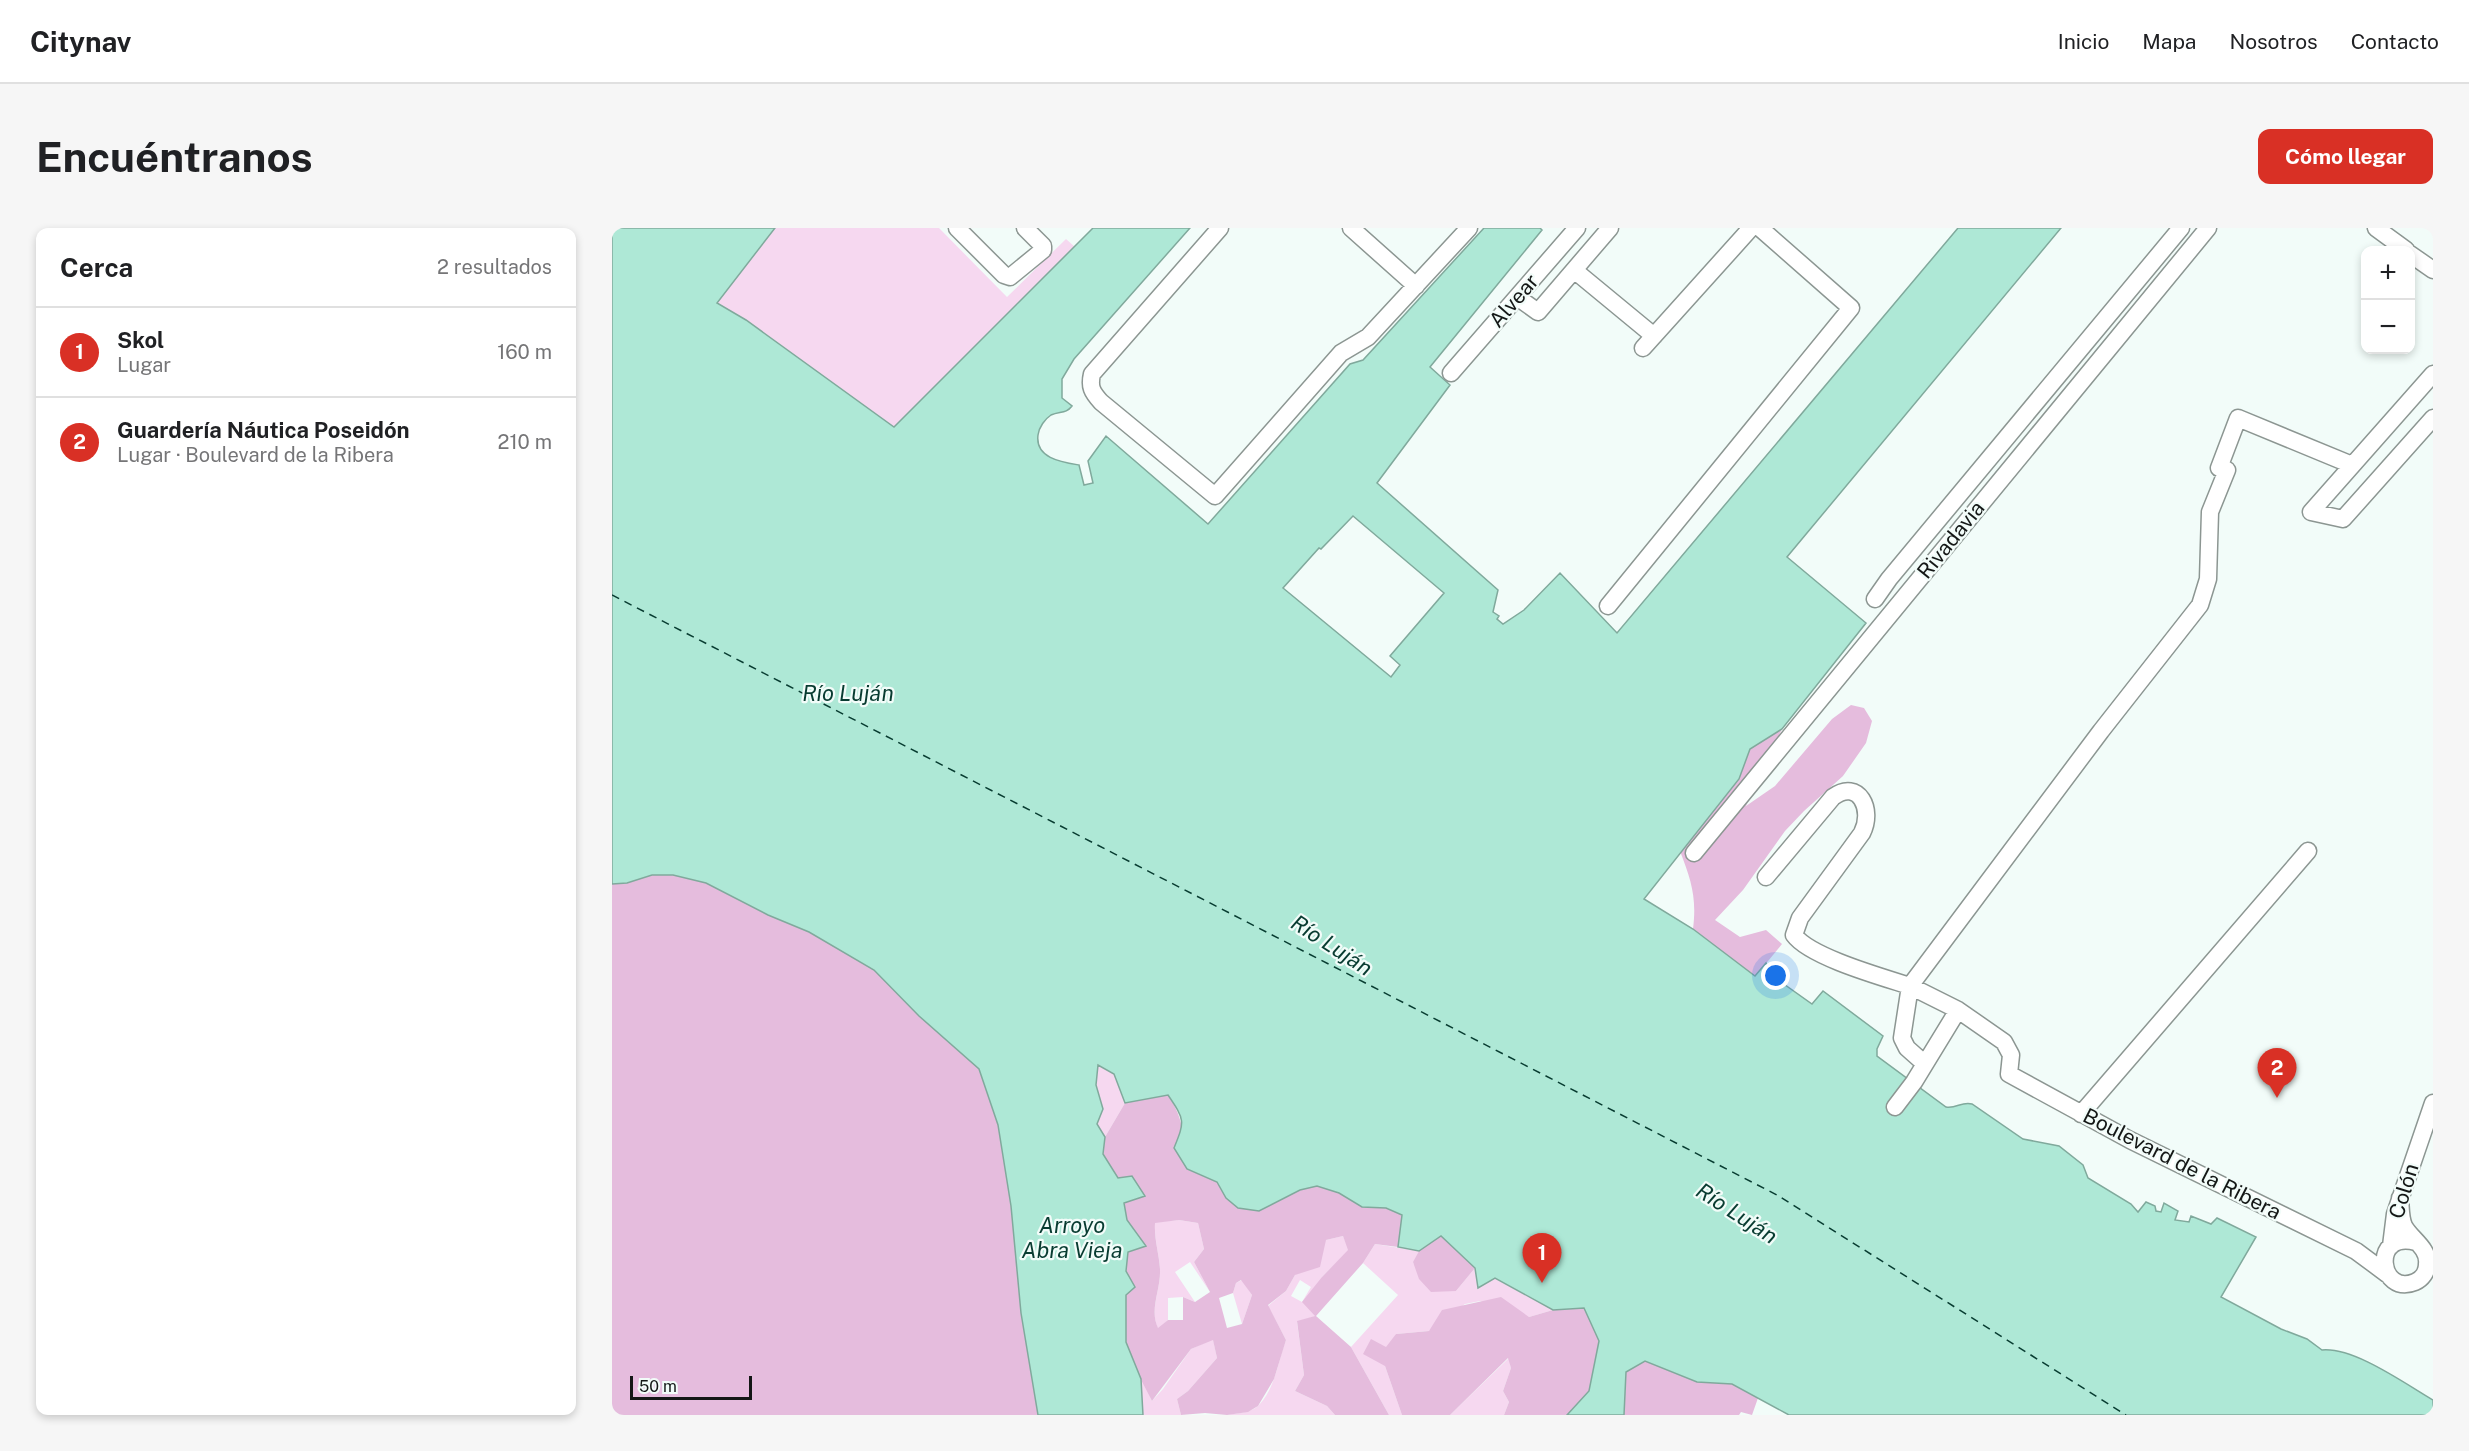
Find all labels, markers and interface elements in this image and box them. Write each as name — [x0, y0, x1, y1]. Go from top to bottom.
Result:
text: Citynav — [30, 25, 131, 58]
text: Inicio — [2058, 29, 2109, 54]
text: Mapa — [2142, 29, 2196, 54]
text: Nosotros — [2229, 29, 2318, 54]
text: Contacto — [2351, 29, 2439, 54]
button: Cómo llegar — [2258, 129, 2433, 184]
text: Encuéntranos — [36, 132, 313, 181]
map controls — [2361, 246, 2415, 354]
button: + — [2361, 246, 2415, 300]
text: Cerca — [60, 252, 133, 283]
text: 2 resultados — [437, 255, 552, 279]
street label: Alvear — [1484, 269, 1544, 333]
button: − — [2361, 300, 2415, 354]
text: Skol — [117, 327, 164, 353]
text: 1 — [75, 340, 84, 364]
text: 160 m — [497, 340, 552, 364]
text: Lugar — [117, 353, 171, 377]
text: Guardería Náutica Poseidón — [117, 417, 410, 443]
text: 2 — [73, 430, 86, 454]
text: 210 m — [498, 430, 552, 454]
text: Lugar · Boulevard de la Ribera — [117, 443, 394, 467]
street label: Rivadavia — [1912, 496, 1989, 583]
water label: Río Luján — [802, 680, 894, 706]
water label: Río Luján — [1287, 909, 1377, 981]
your location — [1761, 961, 1790, 990]
pin: 2 — [2258, 1048, 2296, 1098]
street label: Boulevard de la Ribera — [2079, 1103, 2285, 1224]
street label: Colón — [2383, 1160, 2424, 1221]
water label: Río Luján — [1692, 1177, 1782, 1249]
water label: Arroyo Abra Vieja — [1022, 1212, 1122, 1263]
pin: 1 — [1522, 1234, 1562, 1283]
scale bar — [630, 1373, 752, 1400]
text: 50 m — [639, 1377, 677, 1396]

